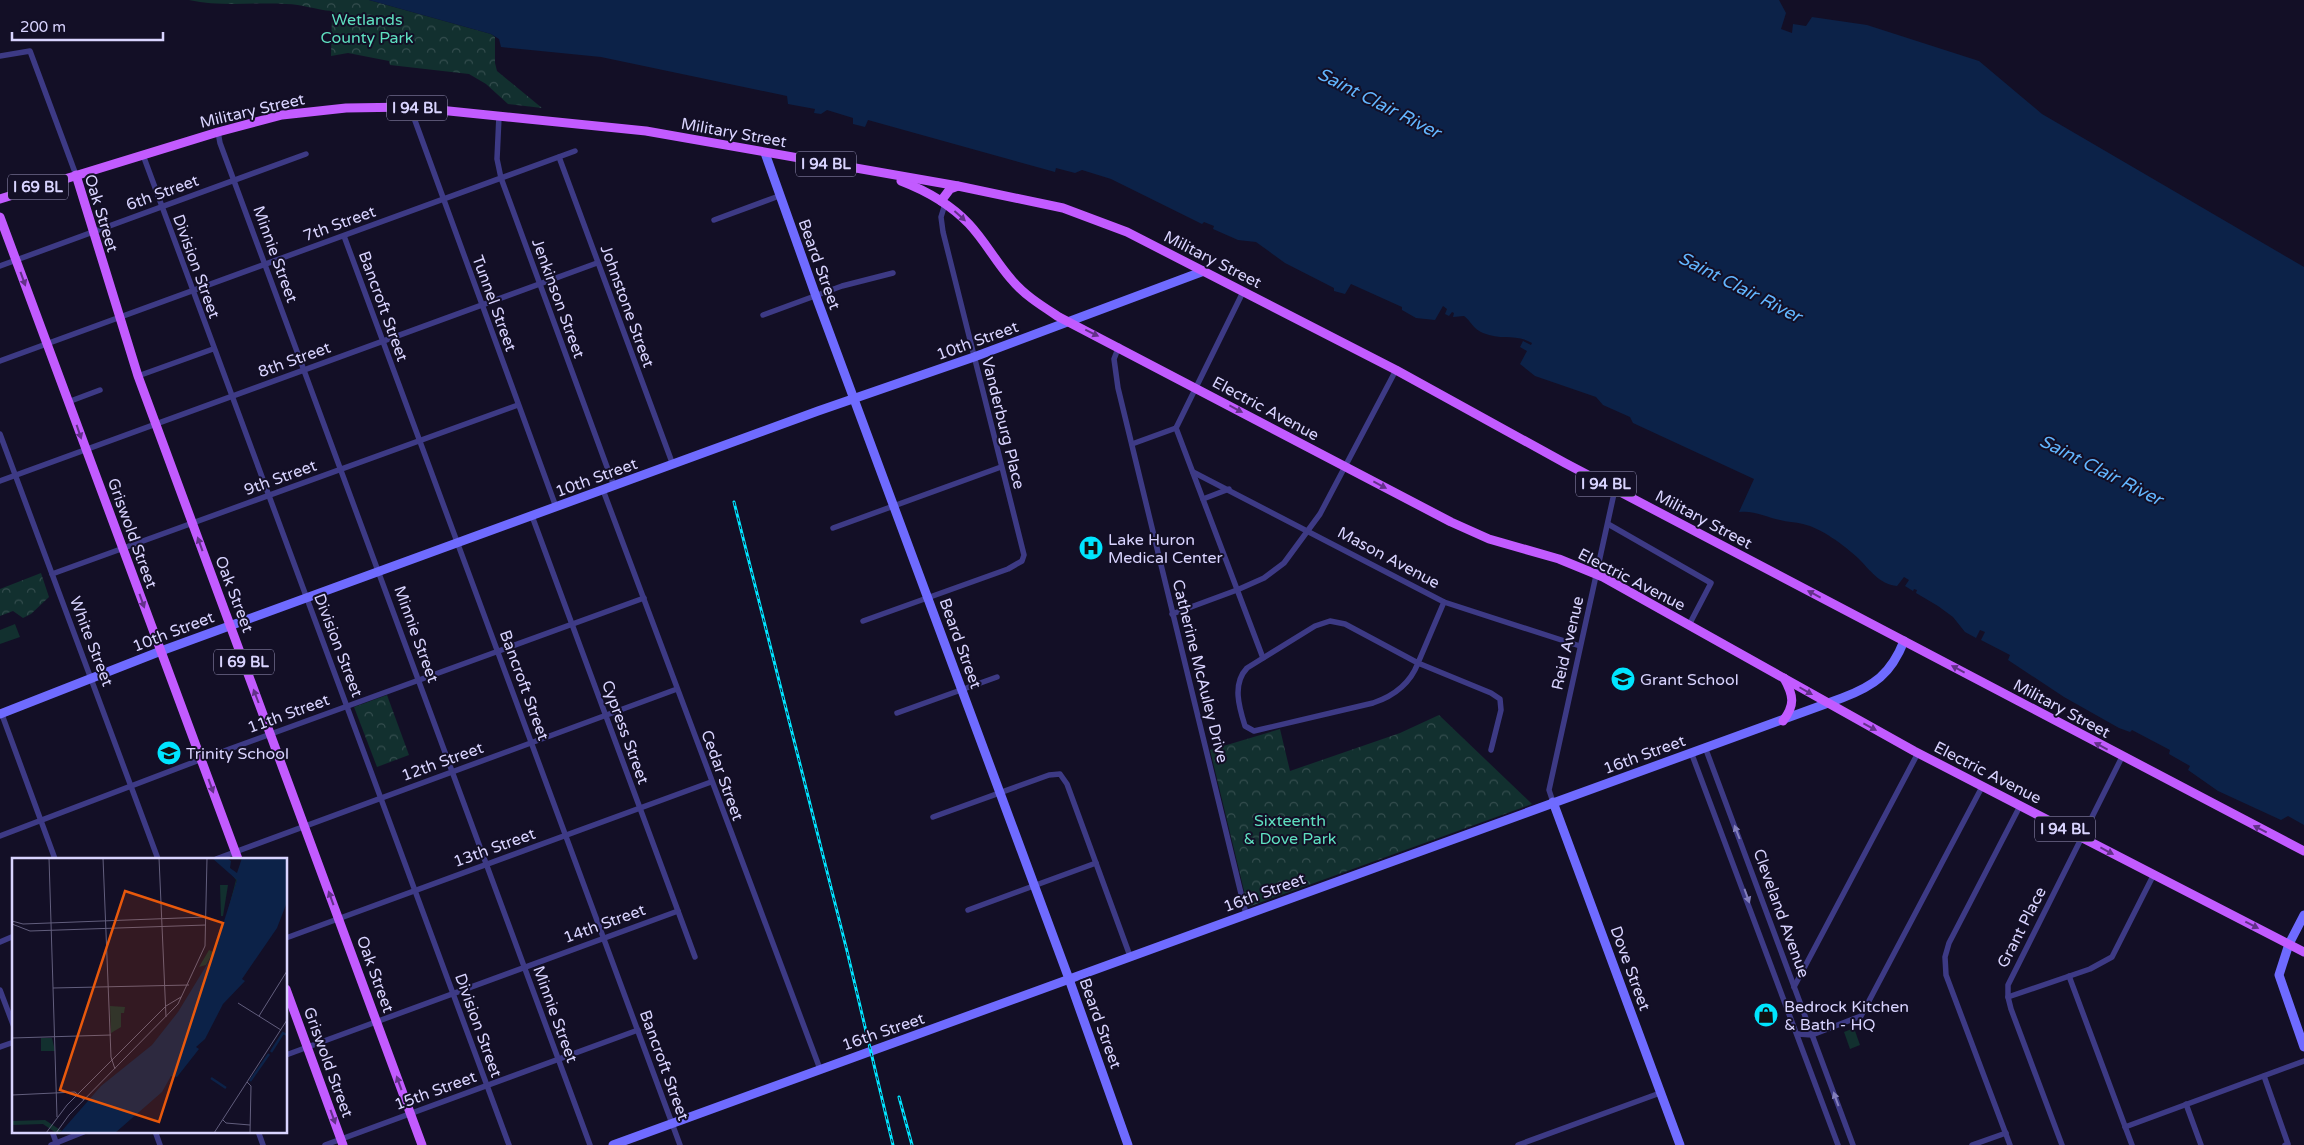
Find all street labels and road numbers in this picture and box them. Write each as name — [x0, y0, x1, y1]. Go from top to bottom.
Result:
street label: Military Street — [198, 89, 307, 133]
road number: I 94 BL — [387, 96, 447, 120]
street label: Military Street — [679, 114, 788, 152]
road number: I 94 BL — [796, 152, 856, 176]
street label: 6th Street — [123, 171, 201, 215]
street label: Oak Street — [80, 172, 122, 255]
road number: I 69 BL — [8, 174, 68, 200]
street label: 7th Street — [300, 202, 378, 246]
street label: Minnie Street — [248, 203, 302, 306]
street label: Division Street — [168, 212, 224, 321]
street label: Beard Street — [793, 216, 845, 312]
street label: Military Street — [1160, 227, 1265, 293]
street label: Jenkinson Street — [527, 236, 589, 361]
street label: Johnstone Street — [596, 242, 658, 370]
street label: Bancroft Street — [354, 248, 412, 364]
street label: Tunnel Street — [467, 252, 521, 354]
street label: 10th Street — [934, 317, 1021, 365]
street label: 8th Street — [255, 338, 333, 382]
street label: Vanderburg Place — [977, 355, 1029, 491]
street label: Electric Avenue — [1209, 372, 1322, 445]
street label: 10th Street — [553, 454, 640, 502]
street label: 9th Street — [241, 456, 319, 500]
road number: I 94 BL — [1576, 472, 1636, 496]
street label: Griswold Street — [103, 475, 161, 591]
street label: Military Street — [1652, 486, 1755, 554]
street label: Mason Avenue — [1334, 523, 1443, 593]
street label: Electric Avenue — [1574, 544, 1689, 616]
street label: Oak Street — [210, 553, 258, 635]
street label: Catherine McAuley Drive — [1168, 577, 1233, 765]
street label: Minnie Street — [389, 583, 443, 686]
street label: Division Street — [309, 591, 367, 700]
street label: White Street — [65, 593, 117, 689]
street label: Reid Avenue — [1547, 594, 1589, 692]
street label: Beard Street — [934, 595, 986, 691]
street label: 10th Street — [130, 607, 217, 657]
street label: Bancroft Street — [495, 627, 553, 743]
road number: I 69 BL — [214, 650, 274, 674]
street label: Military Street — [2010, 675, 2113, 743]
street label: Cypress Street — [597, 678, 653, 787]
street label: 11th Street — [245, 690, 332, 738]
street label: Cedar Street — [696, 727, 748, 823]
street label: 16th Street — [1601, 731, 1688, 779]
street label: Electric Avenue — [1930, 737, 2045, 809]
street label: 12th Street — [399, 738, 486, 786]
road number: I 94 BL — [2035, 816, 2095, 842]
street label: 13th Street — [451, 824, 538, 872]
street label: Cleveland Avenue — [1748, 846, 1814, 981]
street label: 16th Street — [1221, 869, 1308, 917]
street label: Grant Place — [1993, 884, 2051, 971]
street label: 14th Street — [561, 900, 648, 948]
street label: Dove Street — [1606, 923, 1655, 1013]
street label: Oak Street — [352, 933, 398, 1016]
street label: Minnie Street — [528, 963, 582, 1066]
street label: Division Street — [450, 971, 506, 1080]
street label: Beard Street — [1074, 975, 1126, 1071]
street label: Griswold Street — [299, 1004, 357, 1120]
street label: Bancroft Street — [635, 1007, 693, 1123]
street label: 16th Street — [839, 1009, 927, 1055]
street label: 15th Street — [392, 1067, 479, 1115]

